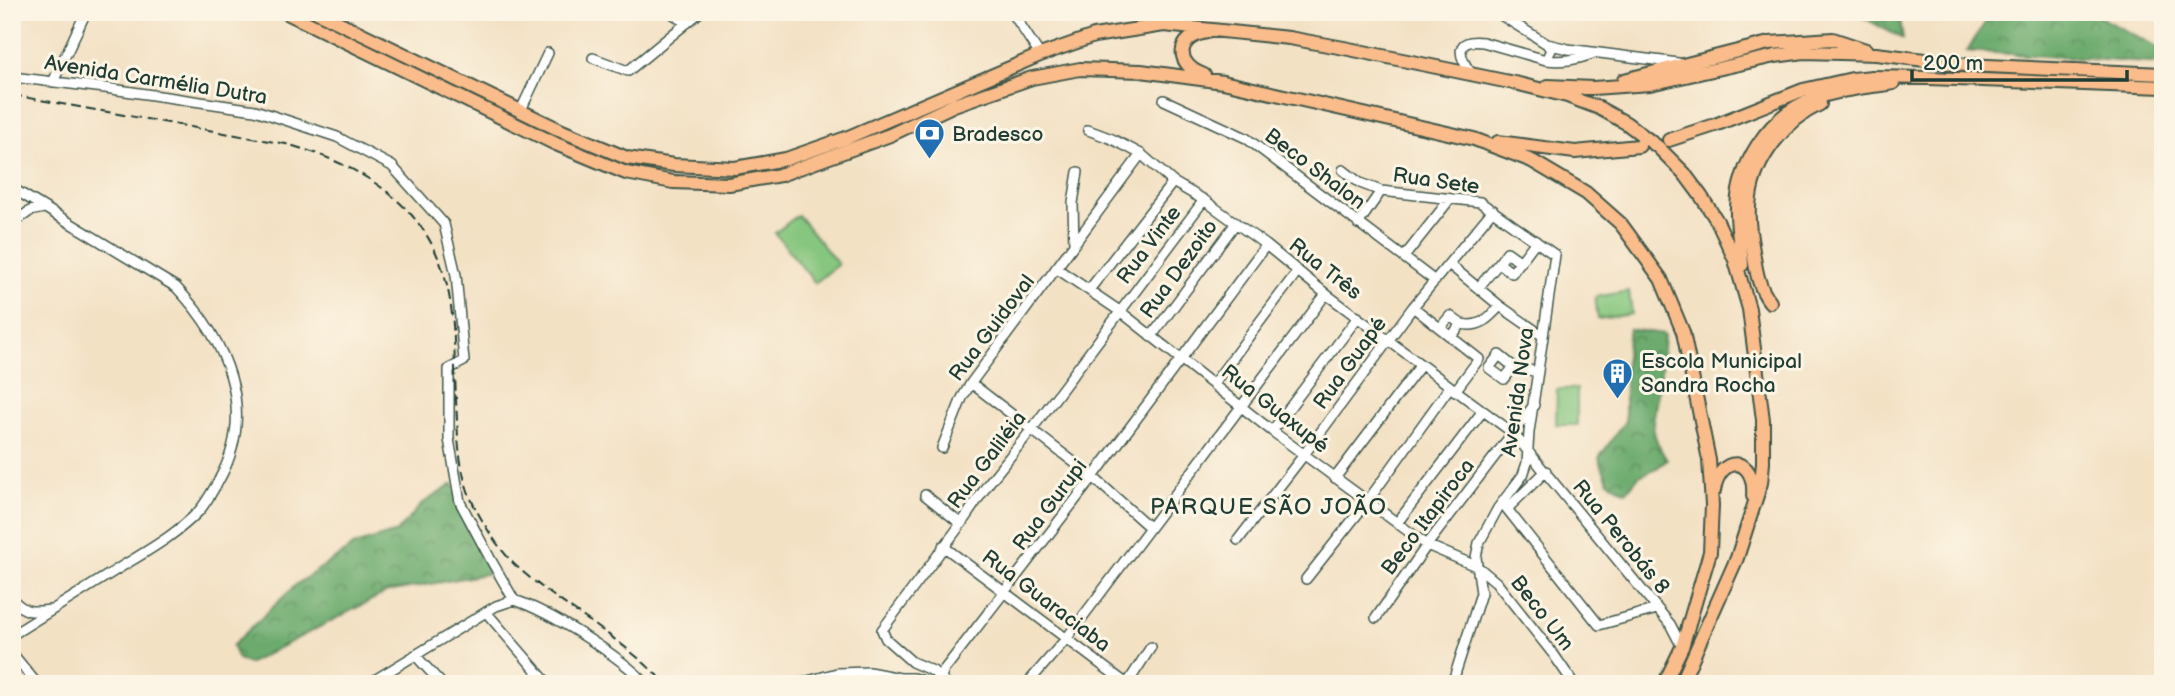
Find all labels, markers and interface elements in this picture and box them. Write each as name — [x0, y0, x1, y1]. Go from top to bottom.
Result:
scale bar — [1912, 38, 2128, 82]
street label: Avenida Carmélia Dutra — [43, 50, 269, 110]
text: 200 m — [1923, 51, 1983, 76]
bank icon: Bradesco — [912, 117, 946, 161]
place label: Bradesco — [952, 122, 1043, 147]
street label: Beco Shalon — [1260, 123, 1370, 215]
street label: Rua Sete — [1391, 163, 1481, 199]
street label: Rua Vinte — [1111, 201, 1187, 289]
street label: Rua Dezoito — [1135, 215, 1223, 323]
street label: Rua Três — [1284, 233, 1366, 305]
street label: Rua Guidoval — [944, 270, 1040, 386]
street label: Rua Guapé — [1308, 312, 1392, 414]
street label: Avenida Nova — [1497, 326, 1539, 458]
place label: Escola Municipal Sandra Rocha — [1641, 349, 1802, 398]
building icon: Escola Municipal Sandra Rocha — [1601, 356, 1635, 400]
street label: Rua Guaxupé — [1216, 359, 1334, 459]
street label: Rua Galiléia — [942, 406, 1032, 514]
street label: Rua Gurupi — [1008, 454, 1092, 556]
street label: Beco Itapiroca — [1376, 454, 1480, 580]
street label: Rua Perobás 8 — [1567, 475, 1675, 599]
district label: PARQUE SÃO JOÃO — [1150, 493, 1388, 521]
street label: Rua Guaraciaba — [977, 545, 1115, 657]
street label: Beco Um — [1505, 570, 1579, 656]

